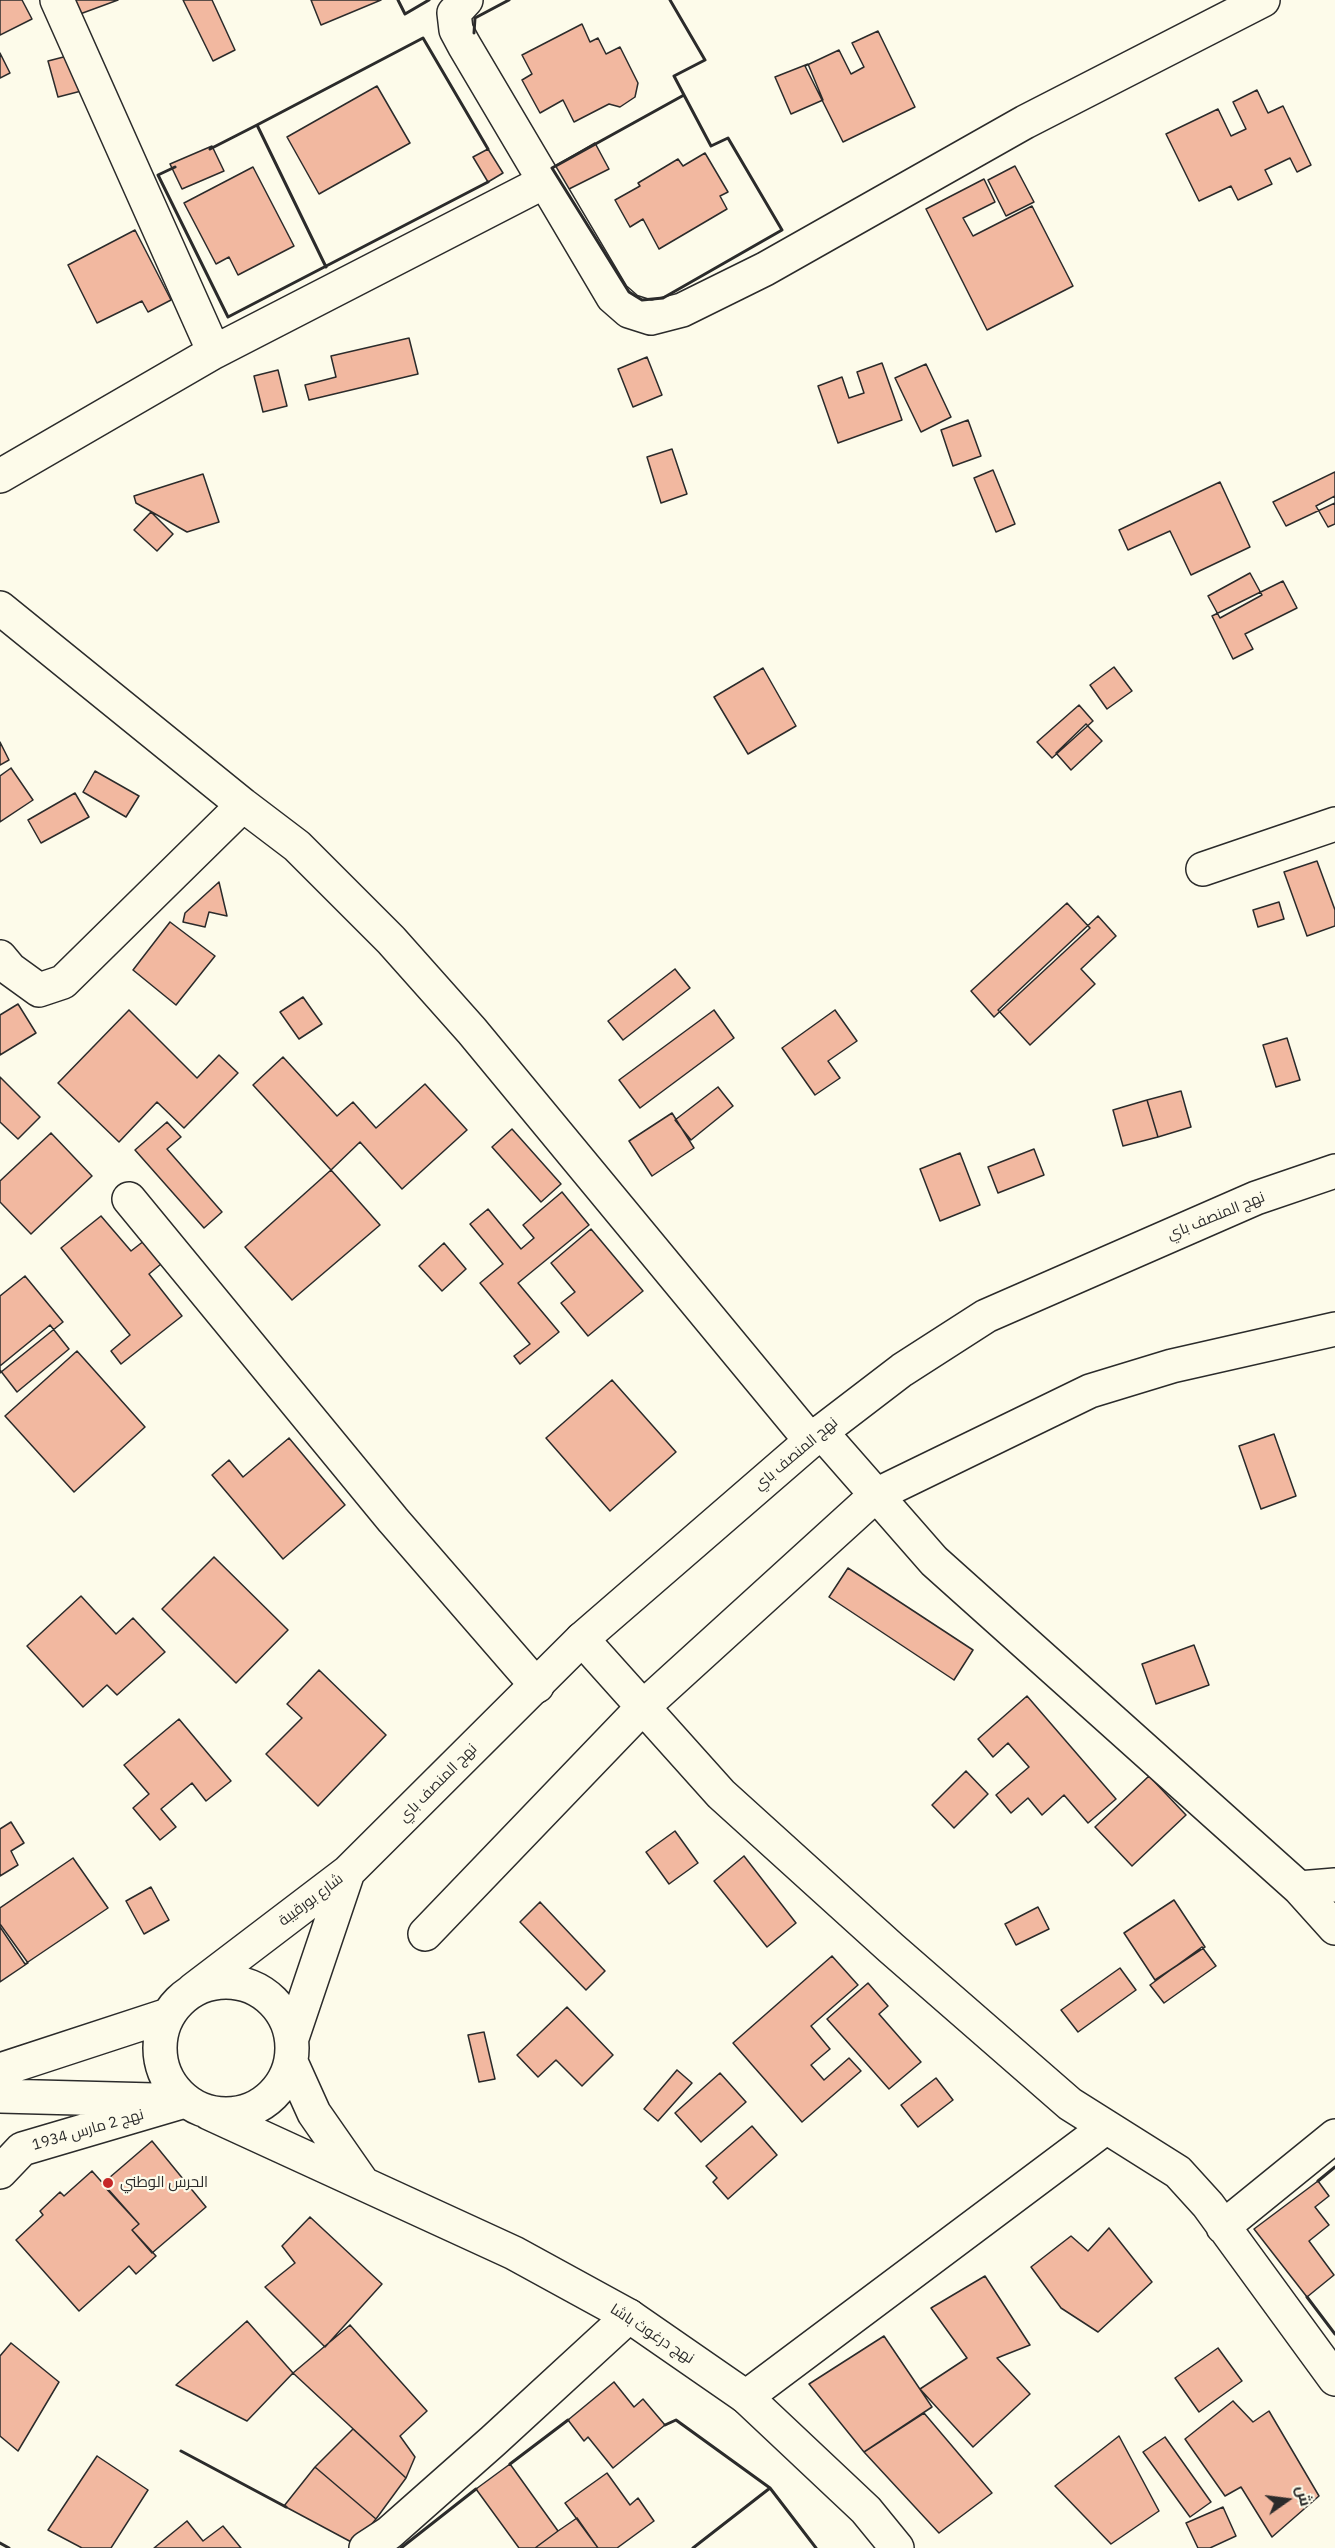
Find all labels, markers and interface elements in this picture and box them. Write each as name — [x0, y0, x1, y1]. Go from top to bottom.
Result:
street label: نهج المنصف باي — [1165, 1188, 1267, 1244]
street label: نهج المنصف باي — [751, 1414, 841, 1494]
street label: نهج المنصف باي — [395, 1740, 481, 1826]
street label: شارع بورقيبة — [275, 1870, 347, 1930]
street label: نهج 2 مارس 1934 — [30, 2105, 146, 2155]
place label: الحرس الوطني — [120, 2174, 208, 2192]
marker: الحرس الوطني — [101, 2176, 115, 2190]
street label: نهج درغوث باشا — [607, 2300, 697, 2368]
north arrow — [1257, 2470, 1317, 2530]
text: ش — [1292, 2483, 1317, 2508]

